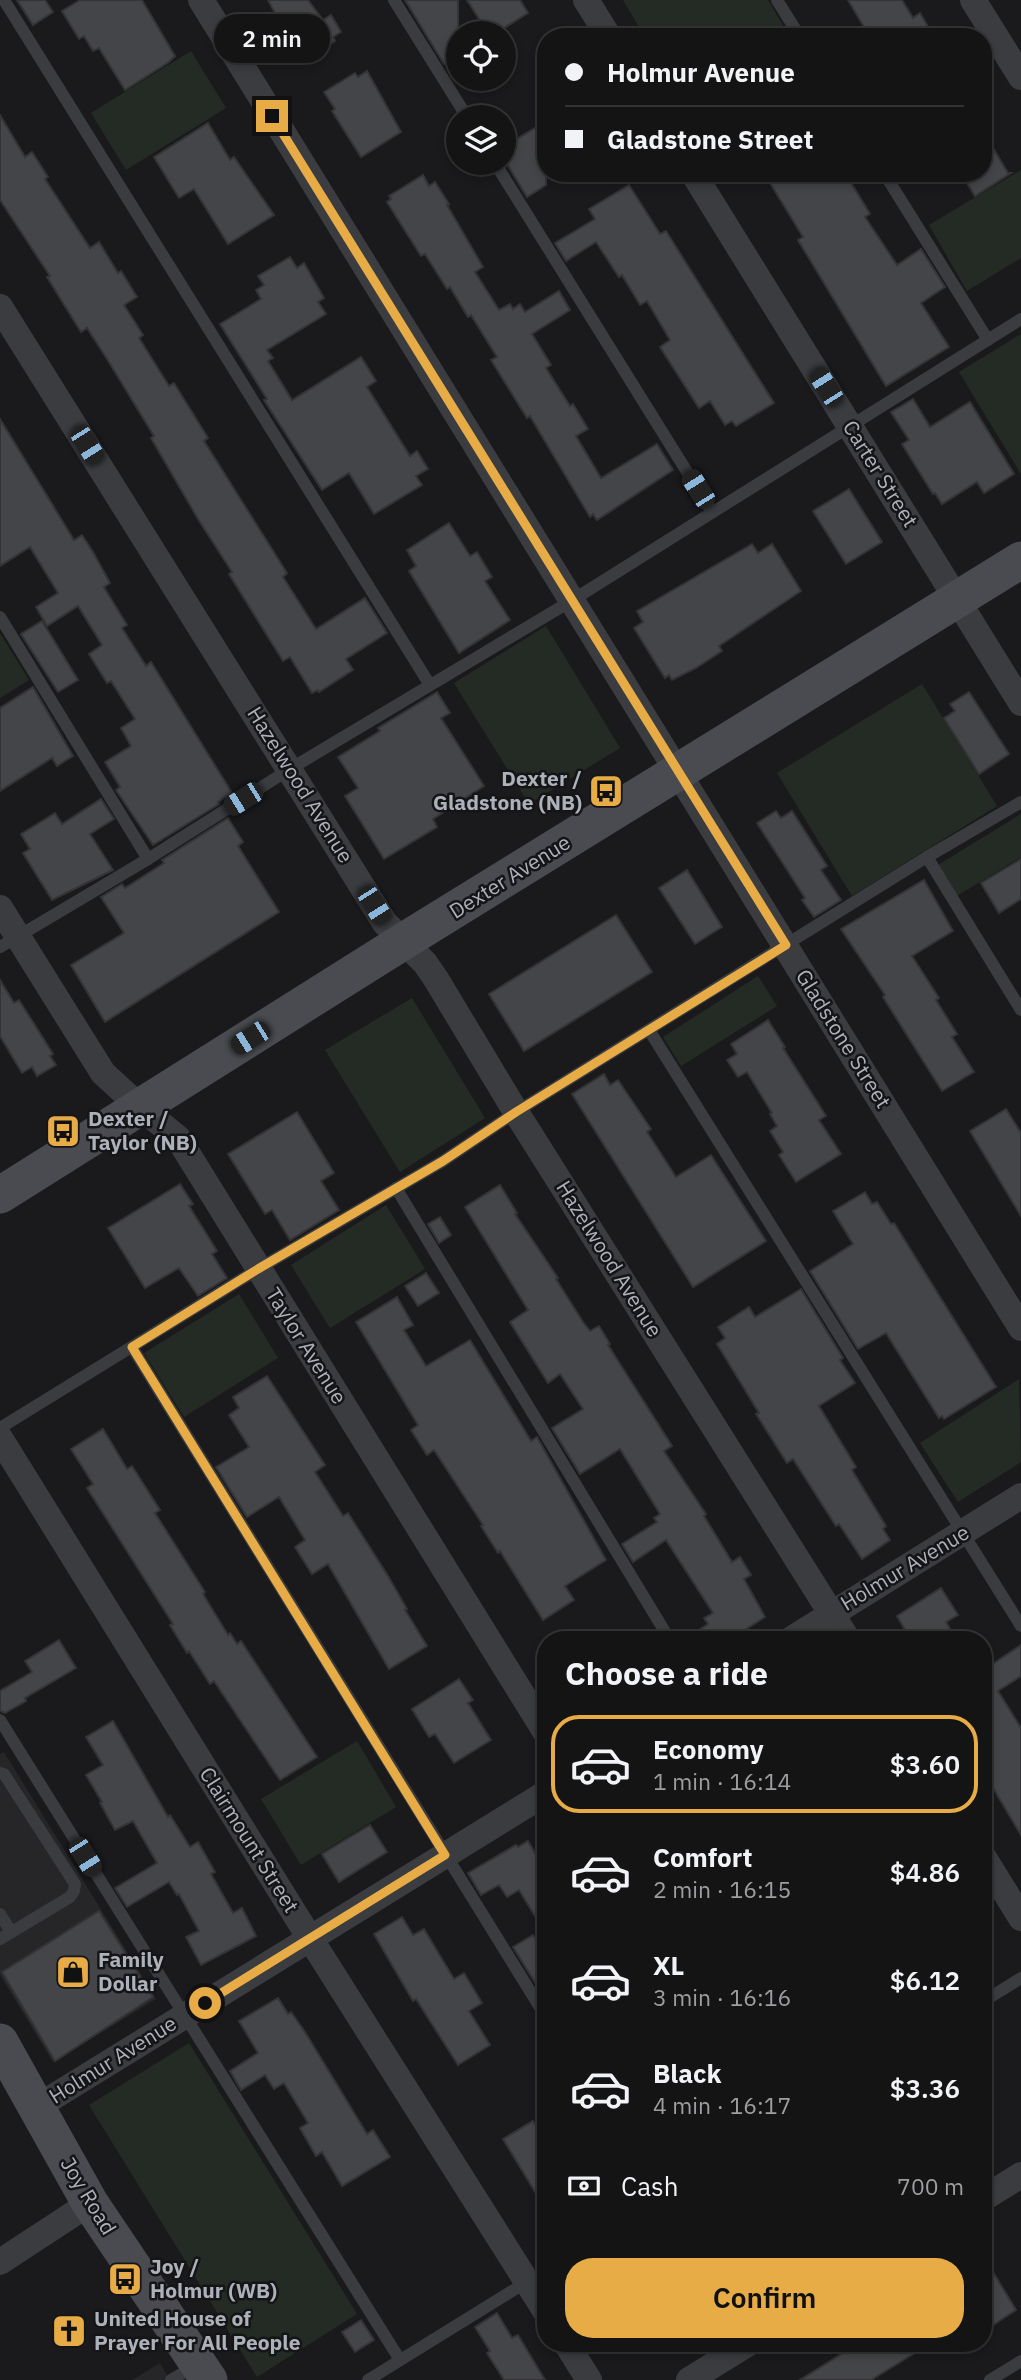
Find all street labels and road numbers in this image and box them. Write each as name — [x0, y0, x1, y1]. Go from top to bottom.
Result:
street label: Carter Street — [837, 415, 925, 532]
street label: Hazelwood Avenue — [241, 701, 360, 868]
street label: Dexter Avenue — [444, 828, 575, 924]
street label: Gladstone Street — [790, 964, 898, 1113]
street label: Hazelwood Avenue — [550, 1175, 669, 1342]
street label: Taylor Avenue — [260, 1282, 354, 1409]
street label: Holmur Avenue — [835, 1518, 974, 1617]
street label: Clairmount Street — [194, 1761, 306, 1918]
street label: Holmur Avenue — [43, 2009, 182, 2110]
street label: Joy Road — [55, 2151, 123, 2240]

